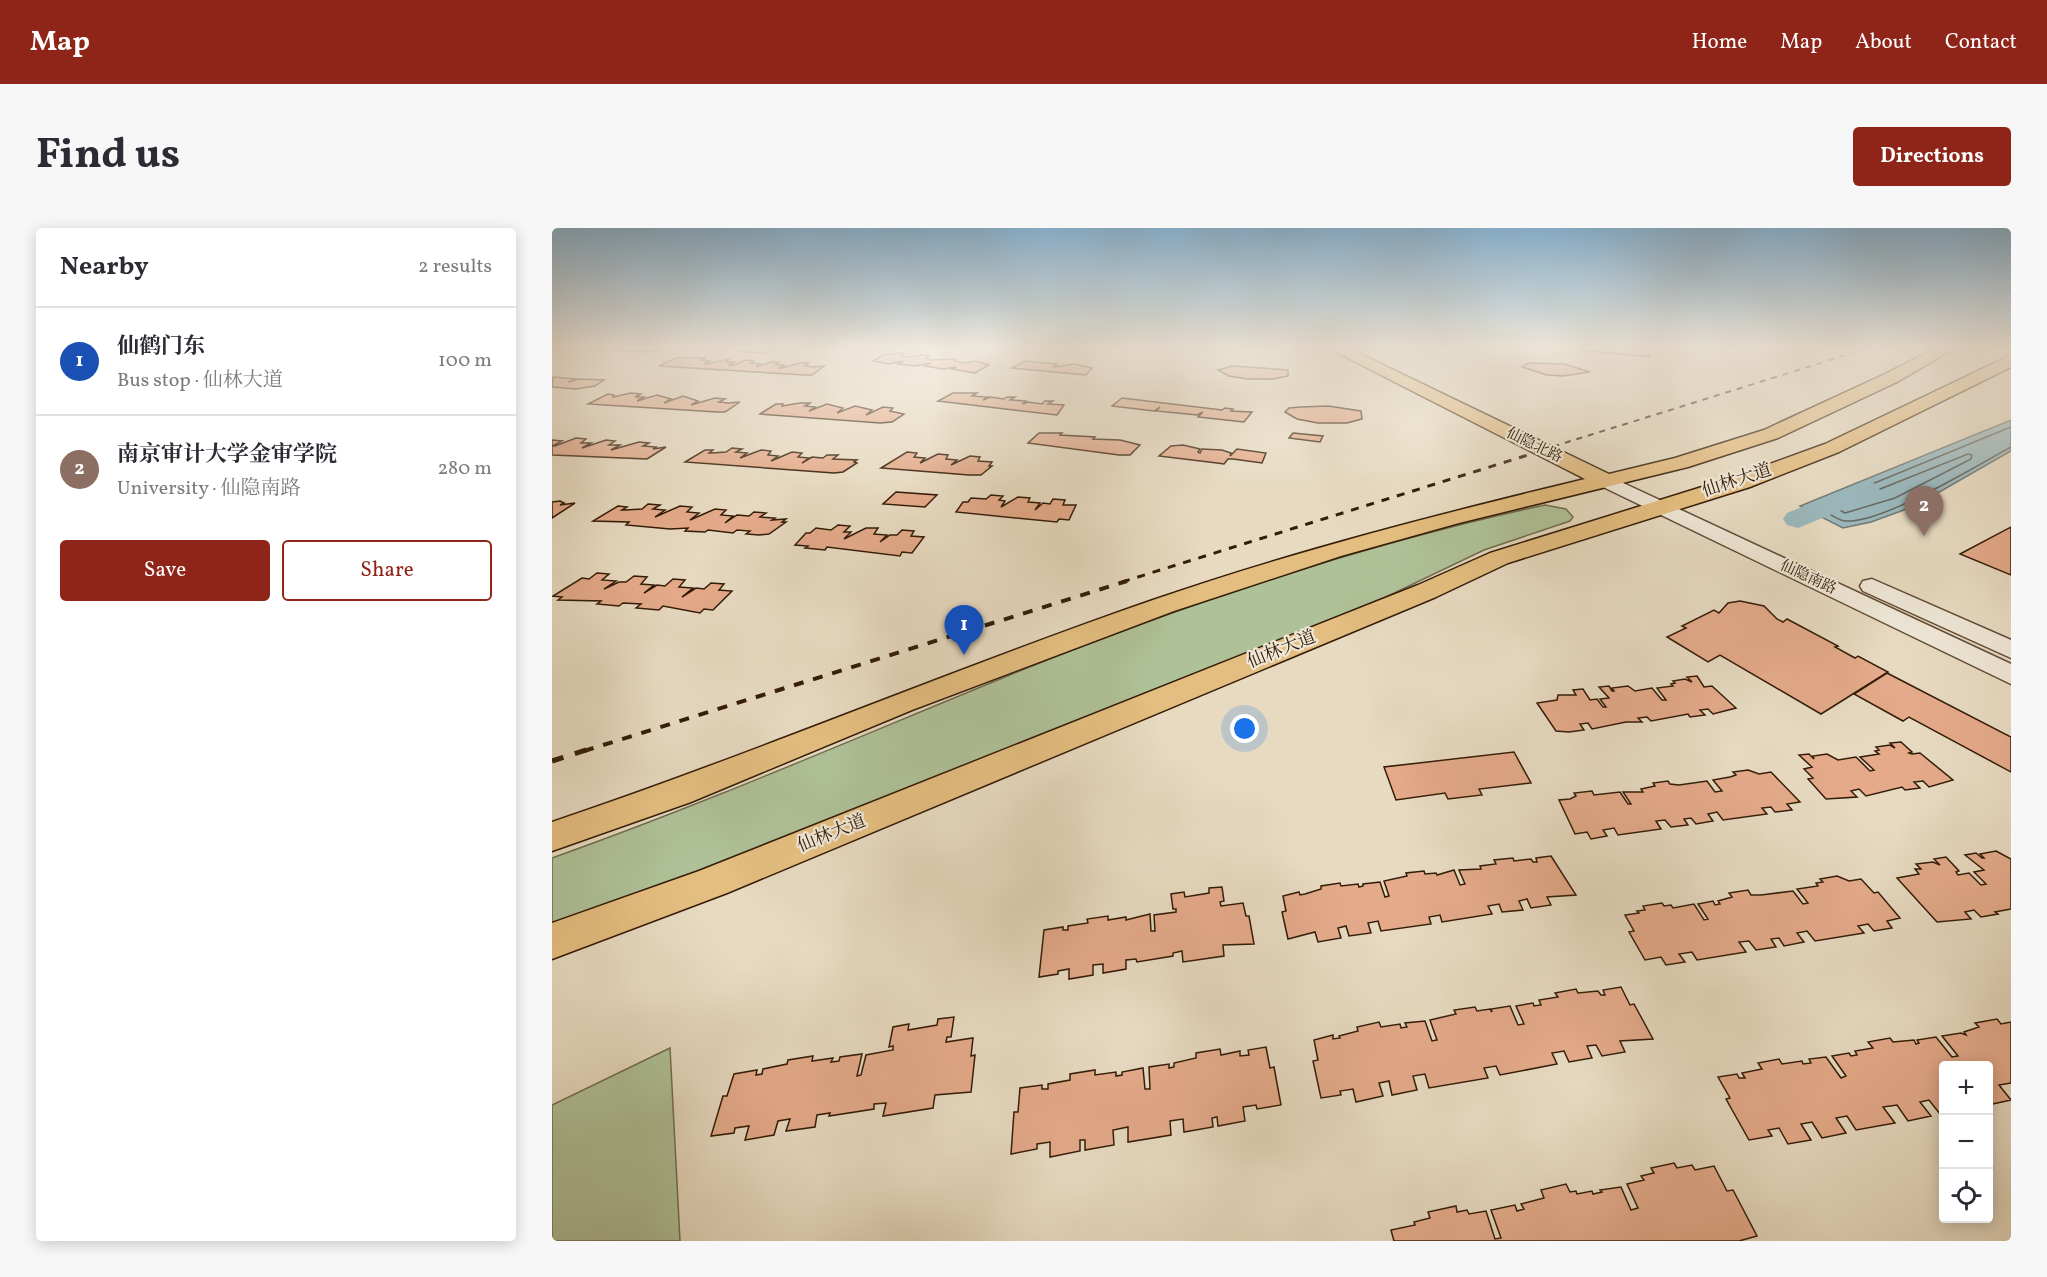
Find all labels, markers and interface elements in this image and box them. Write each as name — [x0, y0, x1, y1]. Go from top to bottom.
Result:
text: Map — [30, 23, 90, 62]
text: Home — [1692, 28, 1747, 57]
text: Map — [1780, 28, 1822, 57]
text: About — [1855, 28, 1912, 57]
text: Contact — [1945, 28, 2017, 57]
text: Find us — [36, 127, 180, 186]
button: Directions — [1853, 127, 2011, 186]
text: Nearby — [60, 249, 149, 285]
text: 2 results — [418, 253, 492, 281]
text: 仙鹤门东 — [117, 332, 205, 363]
text: 1 — [75, 347, 84, 375]
text: 100 m — [438, 347, 492, 375]
text: Bus stop · 仙林大道 — [117, 367, 283, 395]
street label: 仙隐北路 — [1502, 423, 1566, 469]
text: 南京审计大学金审学院 — [117, 440, 337, 471]
text: 2 — [74, 455, 85, 483]
text: 280 m — [437, 455, 492, 483]
street label: 仙林大道 — [1699, 458, 1775, 504]
text: University · 仙隐南路 — [117, 475, 300, 503]
pin: 2 — [1904, 486, 1944, 536]
button: Save — [60, 540, 270, 601]
button: Share — [282, 540, 492, 601]
street label: 仙隐南路 — [1776, 556, 1840, 600]
pin: 1 — [944, 606, 984, 655]
street label: 仙林大道 — [1244, 625, 1320, 675]
your location — [1230, 714, 1259, 743]
street label: 仙林大道 — [794, 809, 870, 859]
map controls — [1939, 1061, 1993, 1223]
button: + — [1939, 1061, 1993, 1115]
button: − — [1939, 1115, 1993, 1169]
button: locate — [1939, 1169, 1993, 1223]

